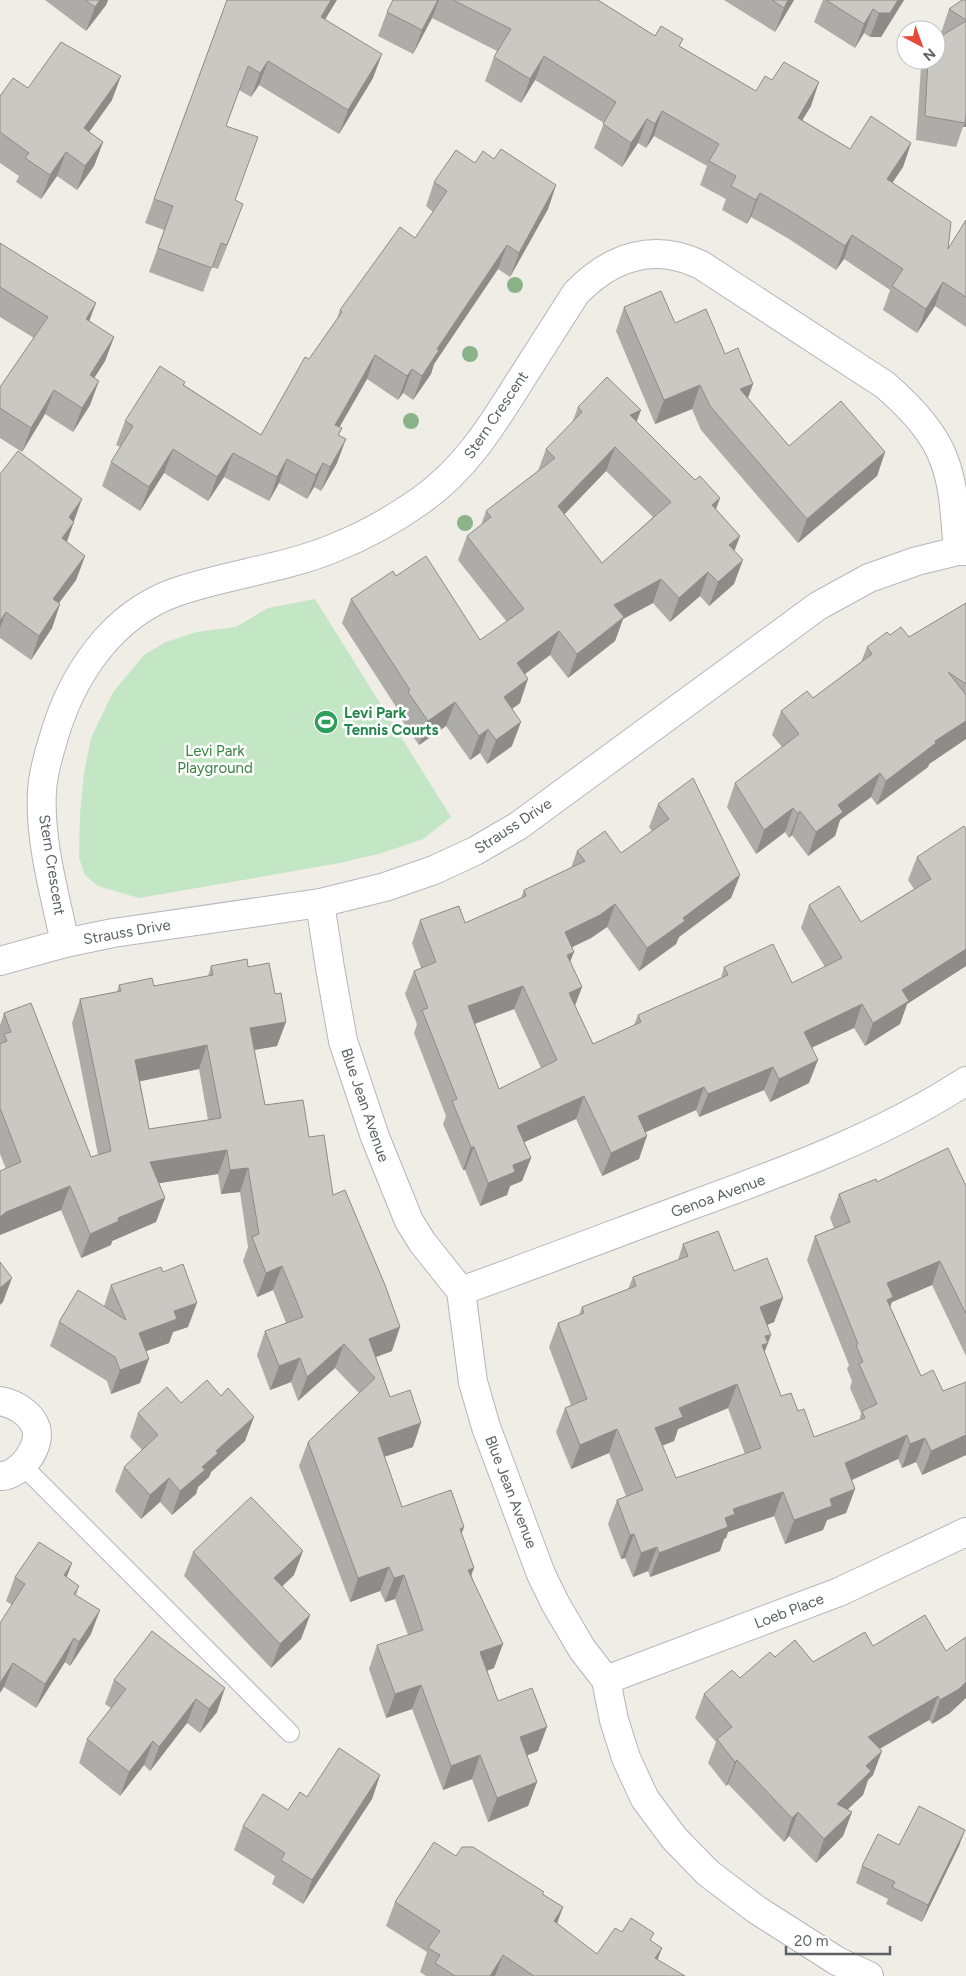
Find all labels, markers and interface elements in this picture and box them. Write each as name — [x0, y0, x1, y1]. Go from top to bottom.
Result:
north arrow — [896, 20, 946, 70]
text: N — [920, 44, 939, 64]
street label: Stern Crescent — [460, 368, 532, 462]
place label: Levi Park Tennis Courts — [344, 704, 438, 739]
sports icon: Levi Park Tennis Courts — [313, 709, 339, 735]
park label: Levi Park Playground — [177, 742, 253, 777]
street label: Strauss Drive — [471, 794, 555, 858]
street label: Stern Crescent — [35, 813, 69, 917]
street label: Strauss Drive — [82, 915, 172, 949]
street label: Blue Jean Avenue — [337, 1046, 393, 1164]
street label: Genoa Avenue — [669, 1171, 767, 1221]
street label: Blue Jean Avenue — [481, 1433, 541, 1551]
street label: Loeb Place — [752, 1589, 826, 1633]
scale bar — [786, 1924, 890, 1956]
text: 20 m — [794, 1932, 828, 1950]

